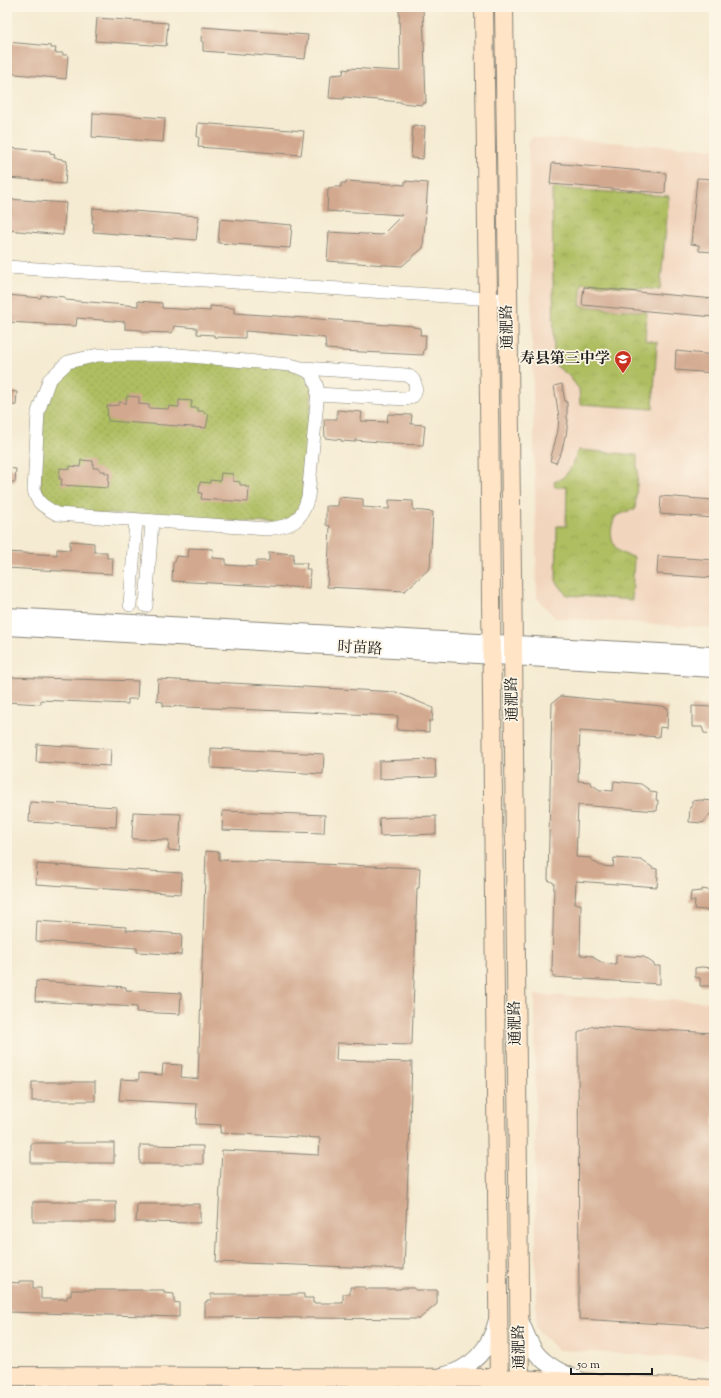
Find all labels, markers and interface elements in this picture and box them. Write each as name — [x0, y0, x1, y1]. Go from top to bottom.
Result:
street label: 通淝路 — [497, 304, 519, 350]
place label: 寿县第三中学 — [520, 349, 610, 370]
school or university icon: 寿县第三中学 — [613, 349, 633, 374]
street label: 时苗路 — [337, 637, 383, 661]
street label: 通淝路 — [502, 676, 524, 722]
street label: 通淝路 — [505, 1000, 527, 1046]
street label: 通淝路 — [509, 1324, 531, 1370]
scale bar — [571, 1350, 652, 1376]
text: 50 m — [576, 1356, 600, 1374]

